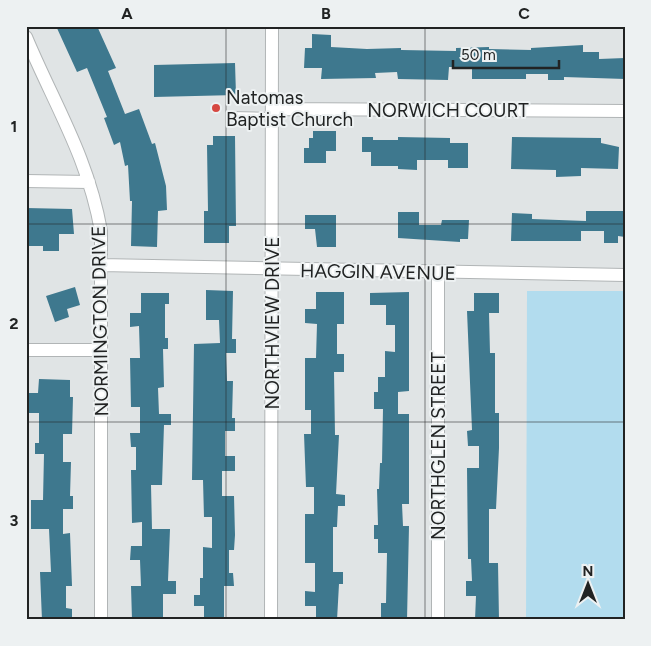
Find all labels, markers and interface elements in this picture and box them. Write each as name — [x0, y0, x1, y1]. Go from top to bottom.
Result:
text: A — [121, 4, 133, 23]
text: B — [321, 4, 331, 23]
text: C — [518, 4, 530, 23]
scale bar — [453, 38, 560, 70]
text: 50 m — [461, 46, 496, 64]
place label: Natomas Baptist Church — [226, 86, 353, 131]
street label: NORWICH COURT — [367, 99, 529, 122]
marker: Natomas Baptist Church — [210, 102, 222, 114]
text: 1 — [11, 117, 17, 136]
street label: NORMINGTON DRIVE — [87, 225, 113, 417]
street label: NORTHVIEW DRIVE — [261, 236, 284, 410]
street label: HAGGIN AVENUE — [300, 259, 456, 285]
text: 2 — [9, 314, 19, 333]
street label: NORTHGLEN STREET — [427, 351, 450, 540]
text: 3 — [10, 511, 19, 530]
north arrow — [564, 558, 614, 608]
text: N — [583, 563, 593, 580]

